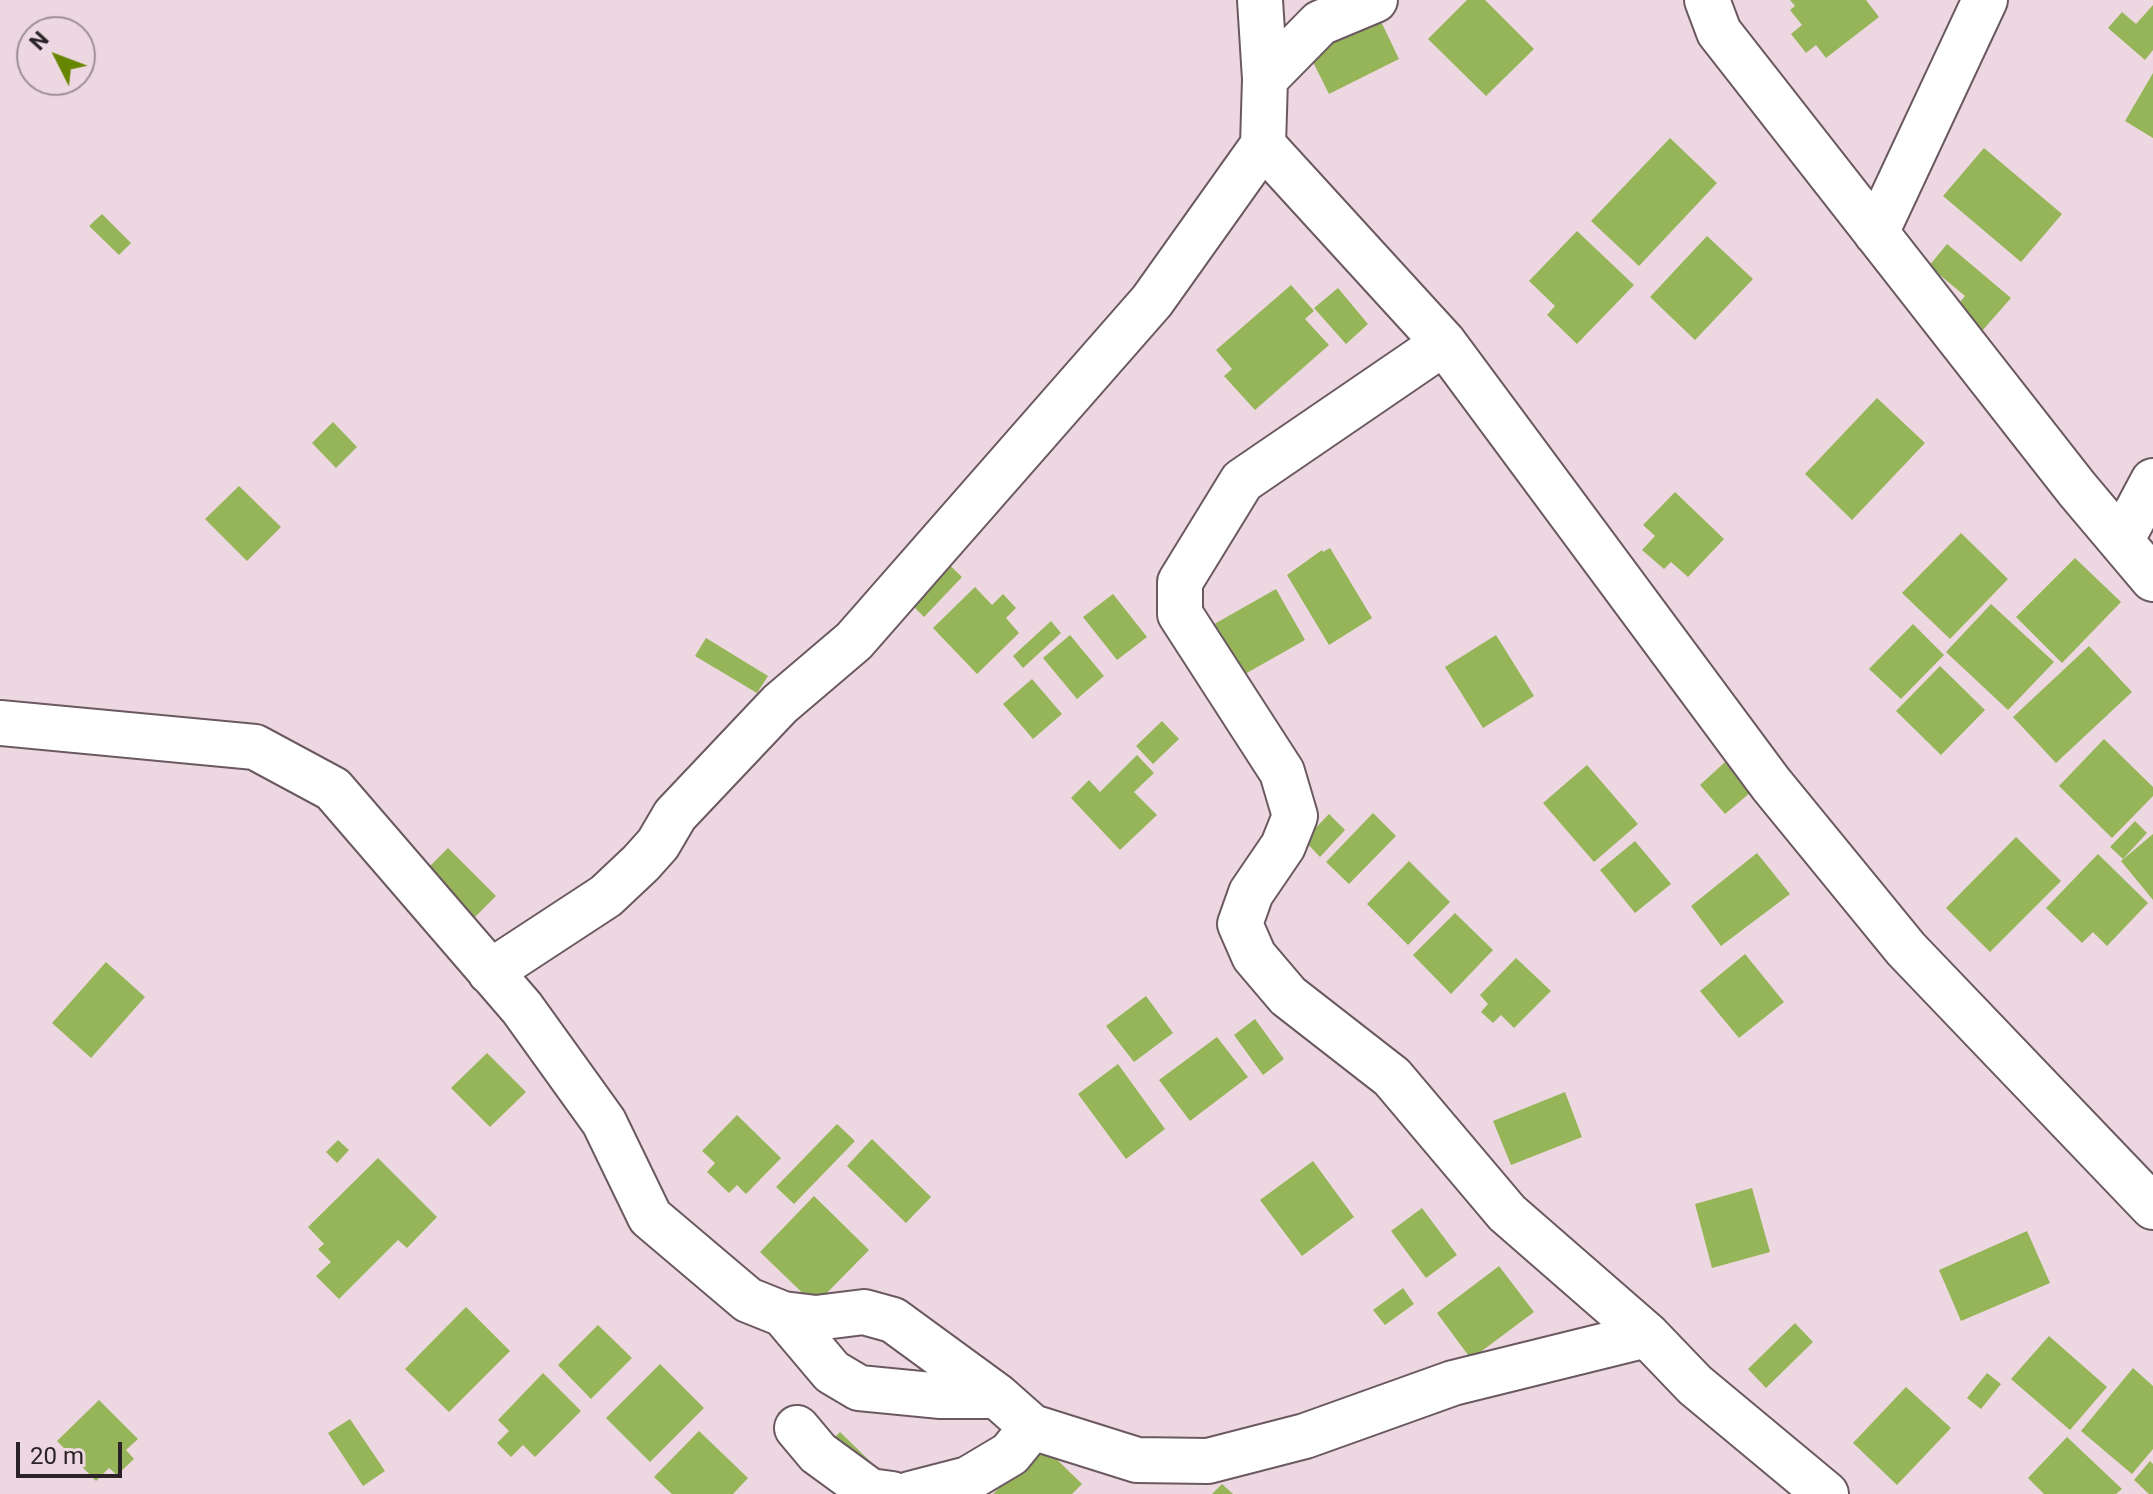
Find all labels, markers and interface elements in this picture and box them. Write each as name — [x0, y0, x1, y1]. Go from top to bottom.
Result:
north arrow — [16, 16, 96, 96]
text: N — [25, 27, 54, 55]
scale bar — [20, 1426, 126, 1476]
text: 20 m — [30, 1442, 84, 1470]

